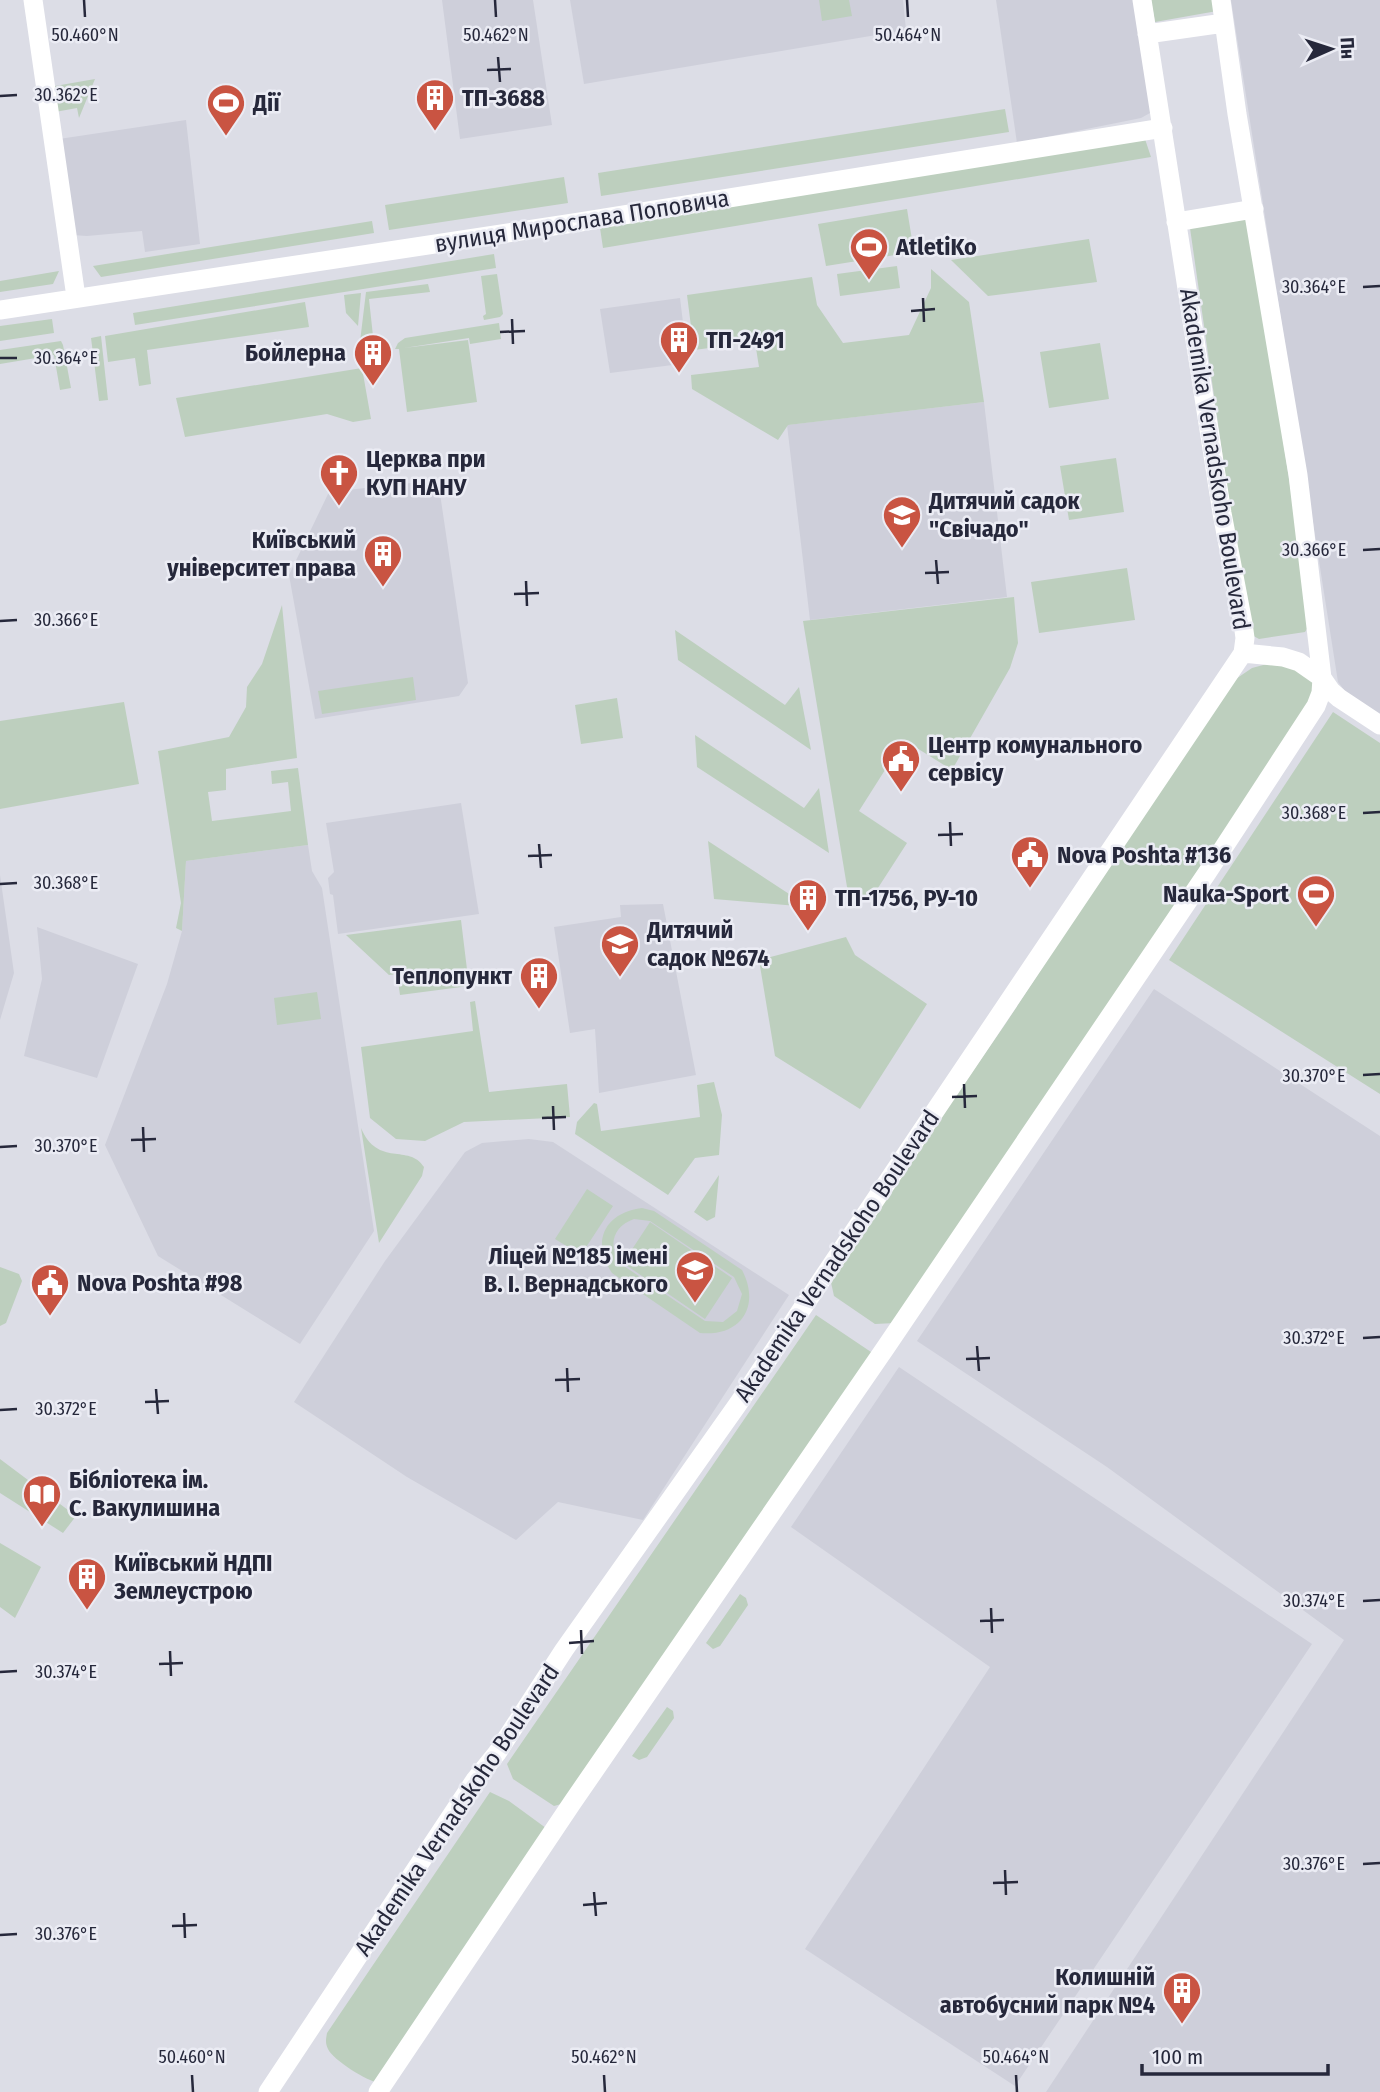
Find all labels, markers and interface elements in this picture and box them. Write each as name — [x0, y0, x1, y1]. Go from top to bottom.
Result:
north arrow — [1296, 14, 1366, 84]
text: 50.460°N — [51, 24, 119, 46]
text: 50.462°N — [463, 24, 529, 46]
text: 50.464°N — [875, 24, 941, 46]
text: Пн — [1335, 37, 1360, 59]
building icon: ТП-3688 — [414, 77, 456, 132]
sports icon: Дії — [205, 82, 247, 137]
text: 30.362°E — [34, 84, 98, 106]
place label: ТП-3688 — [462, 84, 545, 112]
place label: Дії — [252, 89, 282, 117]
street label: вулиця Мирослава Поповича — [433, 184, 731, 258]
sports icon: AtletiKo — [848, 226, 890, 281]
place label: AtletiKo — [895, 233, 977, 261]
text: 30.364°E — [1282, 276, 1346, 298]
street label: Akademika Vernadskoho Boulevard — [1174, 286, 1256, 632]
building icon: ТП-2491 — [658, 319, 700, 374]
place label: ТП-2491 — [706, 326, 785, 354]
building icon: Бойлерна — [352, 332, 394, 387]
place label: Бойлерна — [245, 339, 346, 367]
text: 30.364°E — [34, 347, 98, 369]
place label: Церква при КУП НАНУ — [366, 445, 486, 501]
church icon: Церква при КУП НАНУ — [318, 452, 360, 507]
place label: Дитячий садок "Свічадо" — [928, 487, 1080, 543]
school or university icon: Дитячий садок "Свічадо" — [881, 494, 923, 549]
place label: Київський університет права — [166, 526, 356, 582]
building icon: Київський університет права — [362, 533, 404, 588]
text: 30.366°E — [1282, 539, 1346, 561]
text: 30.366°E — [34, 609, 98, 631]
place label: Центр комунального сервісу — [928, 731, 1142, 787]
public building icon: Центр комунального сервісу — [880, 738, 922, 793]
text: 30.368°E — [1282, 802, 1346, 824]
public building icon: Nova Poshta #136 — [1009, 834, 1051, 889]
place label: Nova Poshta #136 — [1057, 841, 1231, 869]
text: 30.368°E — [34, 872, 98, 894]
sports icon: Nauka-Sport — [1295, 873, 1337, 928]
building icon: ТП-1756, РУ-10 — [787, 877, 829, 932]
place label: Nauka-Sport — [1163, 880, 1290, 908]
place label: ТП-1756, РУ-10 — [835, 884, 978, 912]
place label: Дитячий садок №674 — [646, 916, 770, 972]
school or university icon: Дитячий садок №674 — [599, 923, 641, 978]
building icon: Теплопункт — [518, 955, 560, 1010]
place label: Теплопункт — [392, 962, 513, 990]
text: 30.370°E — [1283, 1065, 1345, 1087]
street label: Akademika Vernadskoho Boulevard — [729, 1105, 945, 1407]
text: 30.370°E — [35, 1135, 97, 1157]
place label: Ліцей №185 імені В. І. Вернадського — [484, 1242, 668, 1298]
school or university icon: Ліцей №185 імені В. І. Вернадського — [674, 1249, 716, 1304]
public building icon: Nova Poshta #98 — [29, 1262, 71, 1317]
place label: Nova Poshta #98 — [77, 1269, 243, 1297]
text: 30.372°E — [1283, 1327, 1345, 1349]
text: 30.372°E — [35, 1398, 97, 1420]
place label: Бібліотека ім. С. Вакулишина — [69, 1466, 220, 1522]
library icon: Бібліотека ім. С. Вакулишина — [21, 1473, 63, 1528]
place label: Київський НДПІ Землеустрою — [113, 1549, 273, 1605]
building icon: Київський НДПІ Землеустрою — [66, 1556, 108, 1611]
text: 30.374°E — [1283, 1590, 1345, 1612]
street label: Akademika Vernadskoho Boulevard — [349, 1659, 565, 1961]
text: 30.374°E — [35, 1661, 97, 1683]
text: 30.376°E — [1283, 1853, 1345, 1875]
text: 30.376°E — [35, 1923, 97, 1945]
place label: Колишній автобусний парк №4 — [940, 1963, 1155, 2019]
building icon: Колишній автобусний парк №4 — [1161, 1970, 1203, 2025]
scale bar — [1142, 2032, 1328, 2076]
text: 100 m — [1152, 2044, 1203, 2070]
text: 50.460°N — [158, 2046, 226, 2068]
text: 50.462°N — [571, 2046, 637, 2068]
text: 50.464°N — [983, 2046, 1049, 2068]

